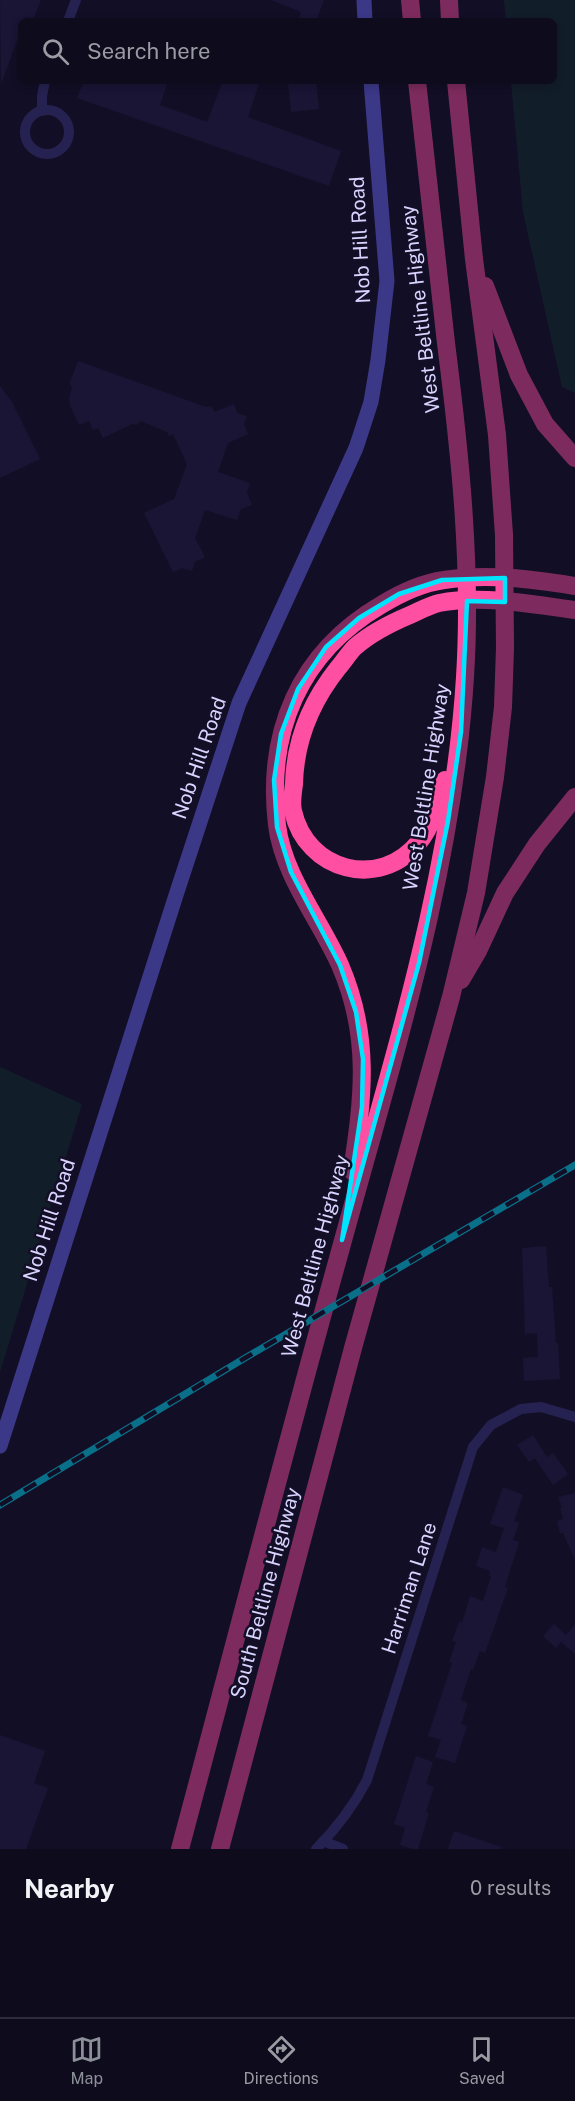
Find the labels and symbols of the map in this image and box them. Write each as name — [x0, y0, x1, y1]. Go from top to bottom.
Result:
street label: Nob Hill Road — [345, 176, 375, 304]
street label: West Beltline Highway — [395, 203, 445, 414]
street label: West Beltline Highway — [398, 682, 454, 892]
street label: Nob Hill Road — [167, 694, 231, 822]
street label: West Beltline Highway — [276, 1152, 354, 1360]
street label: Nob Hill Road — [18, 1156, 80, 1284]
street label: South Beltline Highway — [225, 1484, 305, 1701]
street label: Harriman Lane — [376, 1519, 442, 1657]

